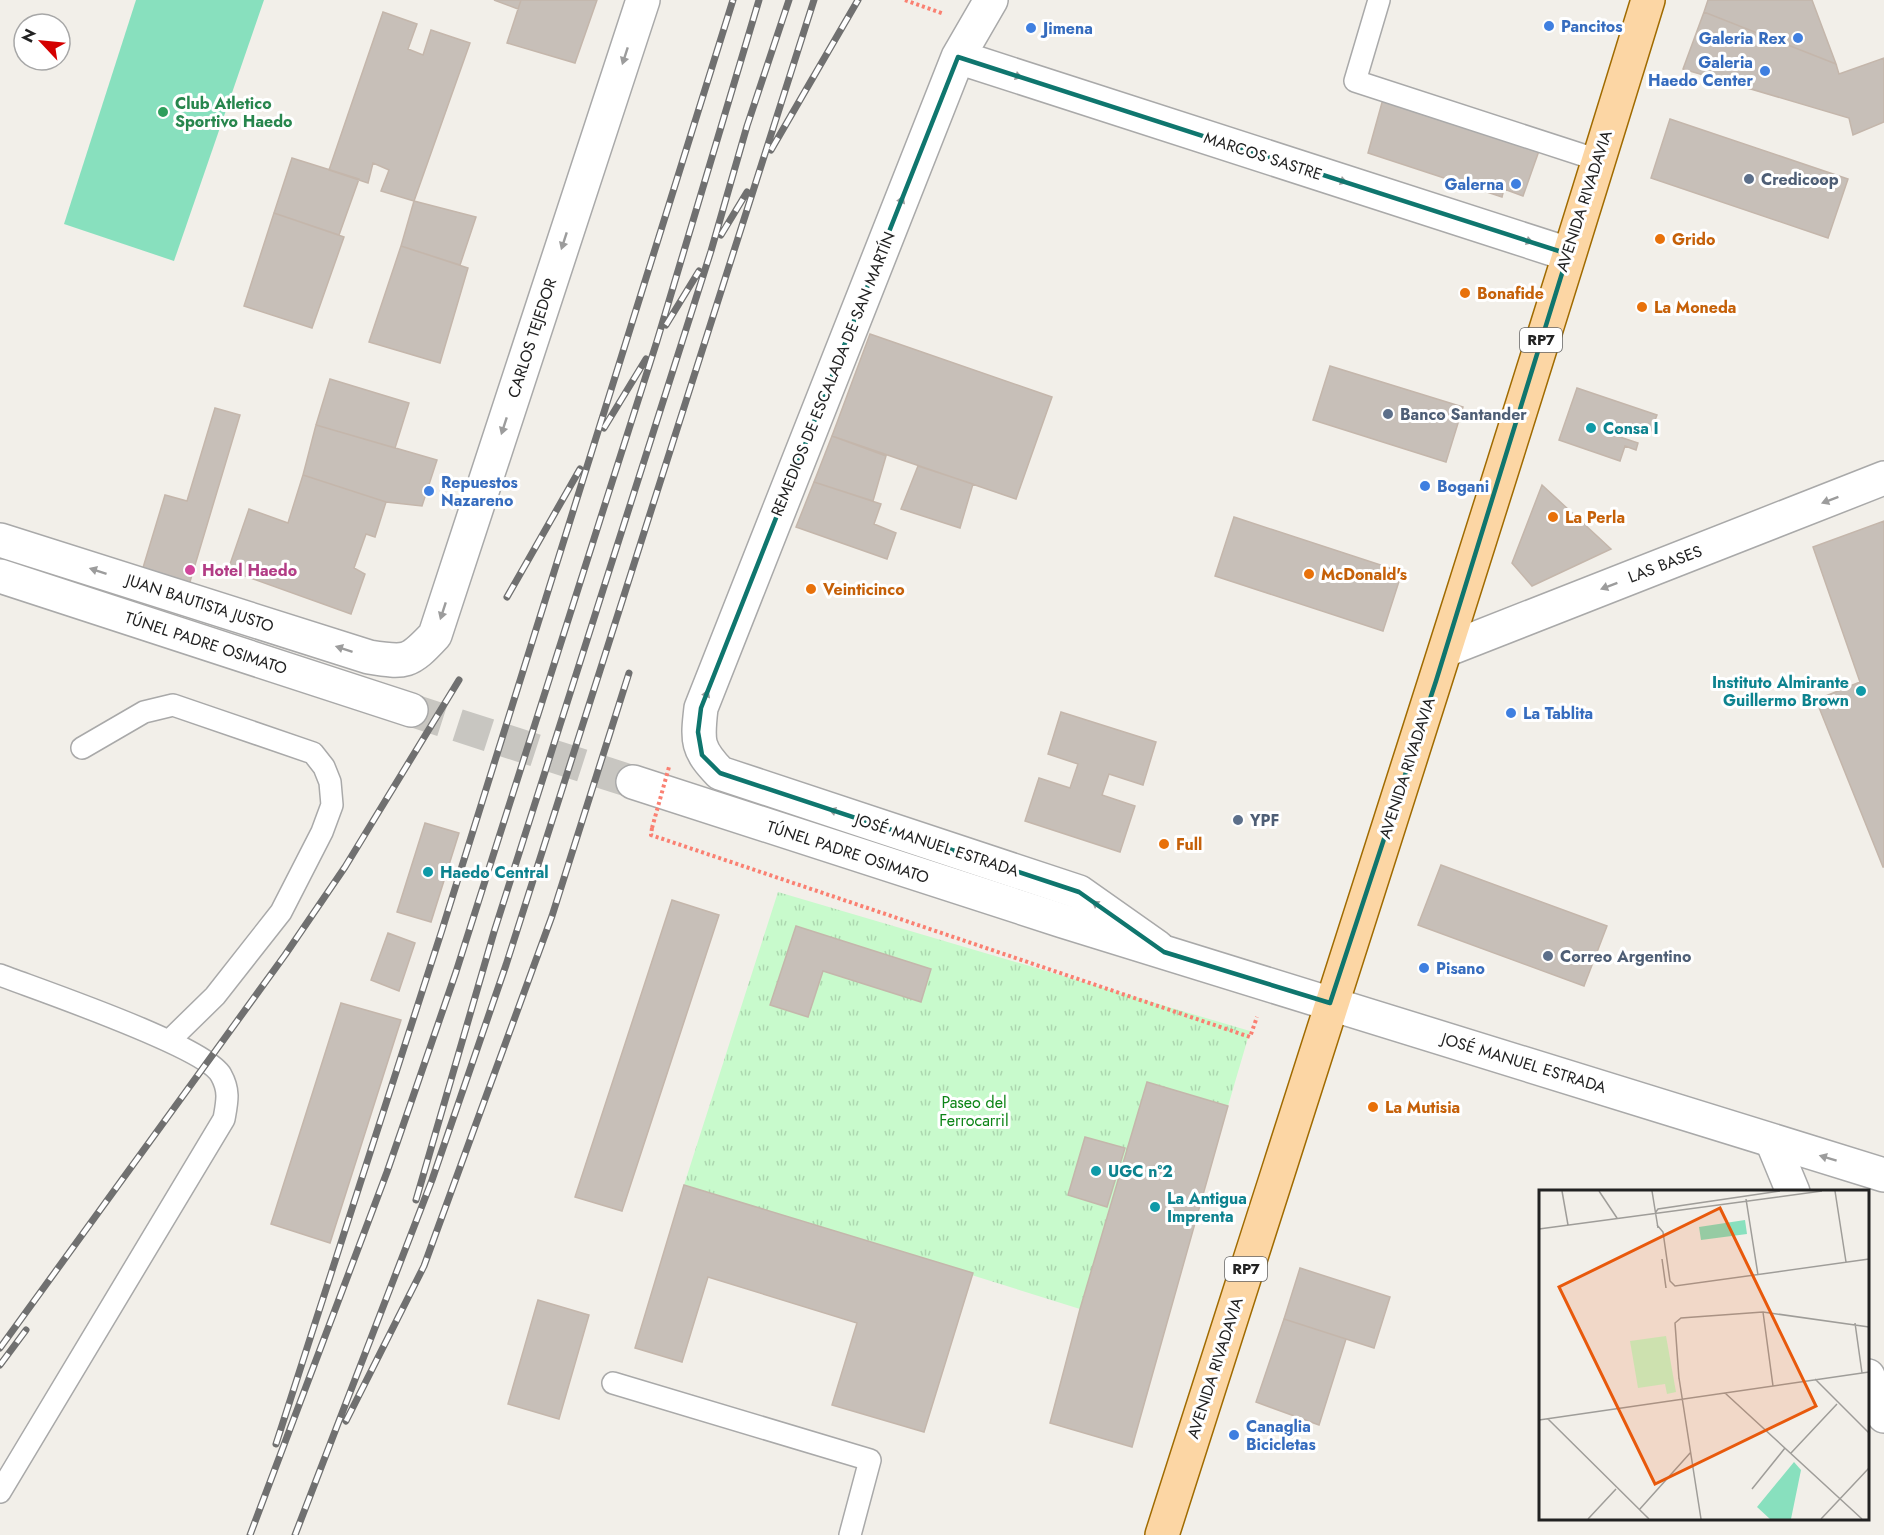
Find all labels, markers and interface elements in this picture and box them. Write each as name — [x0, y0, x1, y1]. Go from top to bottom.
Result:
north arrow — [12, 12, 72, 72]
place label: Pancitos — [1561, 15, 1622, 38]
place label: Jimena — [1040, 17, 1093, 40]
marker: Pancitos — [1542, 19, 1556, 33]
marker: Jimena — [1024, 21, 1038, 35]
text: N — [16, 25, 42, 46]
place label: Galeria Rex — [1699, 27, 1786, 50]
marker: Galeria Rex — [1791, 31, 1805, 45]
one-way arrow — [620, 47, 629, 65]
place label: Galeria Haedo Center — [1648, 51, 1753, 92]
marker: Galeria Haedo Center — [1758, 64, 1772, 78]
one-way arrow — [1005, 71, 1023, 80]
place label: Club Atletico Sportivo Haedo — [175, 92, 293, 133]
marker: Club Atletico Sportivo Haedo — [156, 105, 170, 119]
street label: MARCOS SASTRE — [1201, 126, 1325, 186]
street label: AVENIDA RIVADAVIA — [1550, 127, 1618, 275]
place label: Credicoop — [1761, 168, 1839, 191]
marker: Credicoop — [1742, 172, 1756, 186]
place label: Galerna — [1444, 173, 1504, 196]
one-way arrow — [1330, 176, 1348, 185]
marker: Galerna — [1509, 177, 1523, 191]
one-way arrow — [895, 194, 905, 212]
street label: REMEDIOS DE ESCALADA DE SAN MARTÍN — [765, 228, 901, 520]
place label: Grido — [1672, 228, 1715, 251]
one-way arrow — [559, 232, 569, 250]
marker: Grido — [1653, 232, 1667, 246]
one-way arrow — [1516, 236, 1534, 245]
street label: CARLOS TEJEDOR — [502, 275, 562, 401]
place label: Bonafide — [1477, 282, 1544, 305]
marker: Bonafide — [1458, 286, 1472, 300]
place label: La Moneda — [1654, 296, 1736, 319]
marker: La Moneda — [1635, 300, 1649, 314]
road number: RP7 — [1520, 328, 1562, 352]
place label: Banco Santander — [1400, 403, 1527, 426]
marker: Banco Santander — [1381, 407, 1395, 421]
one-way arrow — [498, 417, 508, 435]
place label: Consa I — [1603, 417, 1659, 440]
marker: Consa I — [1584, 421, 1598, 435]
place label: Repuestos Nazareno — [441, 471, 518, 512]
place label: Bogani — [1437, 475, 1489, 498]
marker: Bogani — [1418, 479, 1432, 493]
marker: Repuestos Nazareno — [422, 484, 436, 498]
one-way arrow — [1820, 495, 1838, 505]
place label: La Perla — [1565, 506, 1625, 529]
marker: La Perla — [1546, 510, 1560, 524]
street label: LAS BASES — [1625, 539, 1705, 589]
place label: Hotel Haedo — [202, 559, 297, 582]
marker: Hotel Haedo — [183, 563, 197, 577]
place label: McDonald's — [1321, 563, 1407, 586]
one-way arrow — [89, 566, 107, 575]
marker: McDonald's — [1302, 567, 1316, 581]
street label: JUAN BAUTISTA JUSTO — [121, 568, 277, 638]
place label: Veinticinco — [822, 578, 905, 601]
marker: Veinticinco — [804, 582, 818, 596]
one-way arrow — [1600, 582, 1618, 591]
one-way arrow — [438, 603, 447, 621]
street label: TÚNEL PADRE OSIMATO — [122, 606, 290, 680]
one-way arrow — [335, 644, 353, 654]
place label: Instituto Almirante Guillermo Brown — [1712, 671, 1849, 712]
marker: Instituto Almirante Guillermo Brown — [1854, 684, 1868, 698]
one-way arrow — [701, 688, 711, 706]
street label: AVENIDA RIVADAVIA — [1373, 694, 1441, 842]
place label: La Tablita — [1523, 702, 1593, 725]
marker: La Tablita — [1504, 706, 1518, 720]
one-way arrow — [828, 807, 846, 816]
street label: JOSÉ MANUEL ESTRADA — [850, 807, 1022, 883]
place label: YPF — [1249, 809, 1279, 832]
marker: YPF — [1231, 813, 1245, 827]
street label: TÚNEL PADRE OSIMATO — [764, 815, 932, 889]
place label: Full — [1176, 833, 1202, 856]
marker: Full — [1157, 837, 1171, 851]
place label: Haedo Central — [440, 861, 549, 884]
marker: Haedo Central — [421, 865, 435, 879]
one-way arrow — [1091, 900, 1107, 912]
place label: Correo Argentino — [1560, 945, 1691, 968]
marker: Correo Argentino — [1541, 949, 1555, 963]
place label: Pisano — [1436, 957, 1485, 980]
marker: Pisano — [1417, 961, 1431, 975]
street label: JOSÉ MANUEL ESTRADA — [1437, 1026, 1610, 1099]
park label: Paseo del Ferrocarril — [939, 1091, 1009, 1132]
place label: La Mutisia — [1385, 1096, 1460, 1119]
marker: La Mutisia — [1366, 1100, 1380, 1114]
one-way arrow — [1819, 1153, 1837, 1162]
place label: UGC n°2 — [1108, 1160, 1173, 1183]
marker: UGC n°2 — [1089, 1164, 1103, 1178]
place label: La Antigua Imprenta — [1167, 1187, 1247, 1228]
inset map — [1539, 1190, 1869, 1520]
marker: La Antigua Imprenta — [1148, 1200, 1162, 1214]
road number: RP7 — [1225, 1257, 1267, 1281]
street label: AVENIDA RIVADAVIA — [1181, 1294, 1249, 1442]
place label: Canaglia Bicicletas — [1246, 1415, 1316, 1456]
marker: Canaglia Bicicletas — [1227, 1428, 1241, 1442]

